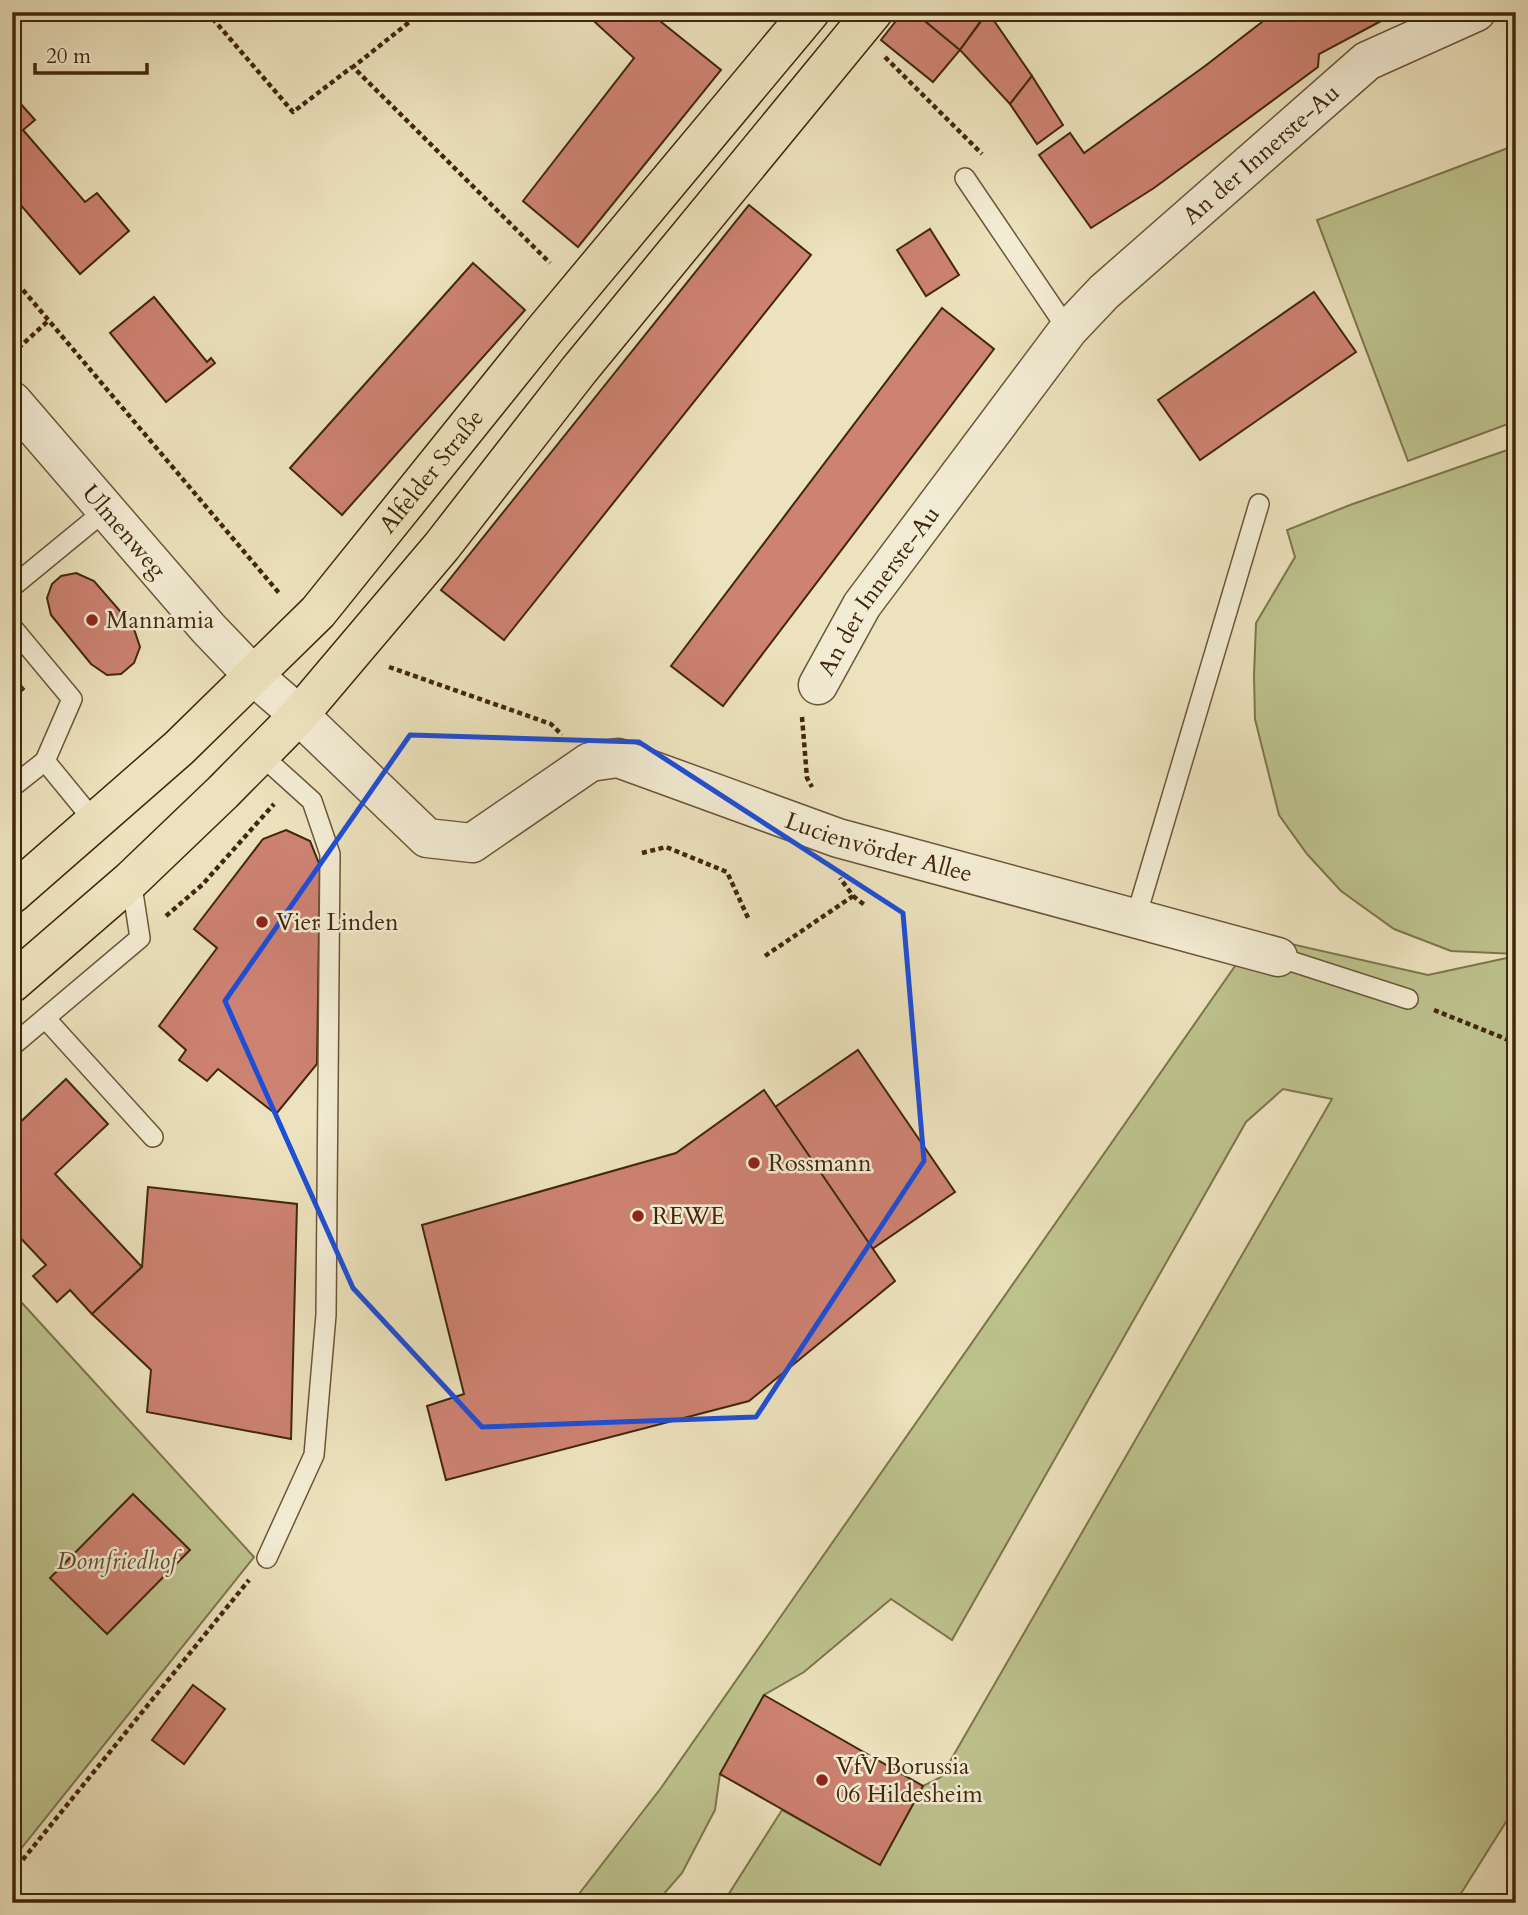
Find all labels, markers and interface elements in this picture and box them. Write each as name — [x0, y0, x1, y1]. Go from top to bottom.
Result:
scale bar — [35, 32, 147, 76]
text: 20 m — [46, 42, 91, 71]
street label: An der Innerste-Au — [1176, 77, 1347, 233]
street label: Alfelder Straße — [372, 403, 492, 540]
street label: Ulmenweg — [74, 478, 174, 586]
street label: An der Innerste-Au — [810, 499, 948, 682]
place label: Mannamia — [106, 604, 215, 637]
marker: Mannamia — [84, 612, 100, 628]
street label: Lucienvörder Allee — [780, 804, 976, 891]
place label: Vier Linden — [276, 906, 399, 939]
marker: Vier Linden — [254, 914, 270, 930]
place label: Rossmann — [768, 1147, 872, 1180]
marker: Rossmann — [746, 1155, 762, 1171]
place label: REWE — [652, 1200, 725, 1233]
marker: REWE — [630, 1208, 646, 1224]
park label: Domfriedhof — [57, 1545, 182, 1578]
place label: VfV Borussia 06 Hildesheim — [836, 1750, 983, 1811]
marker: VfV Borussia 06 Hildesheim — [814, 1772, 830, 1788]

